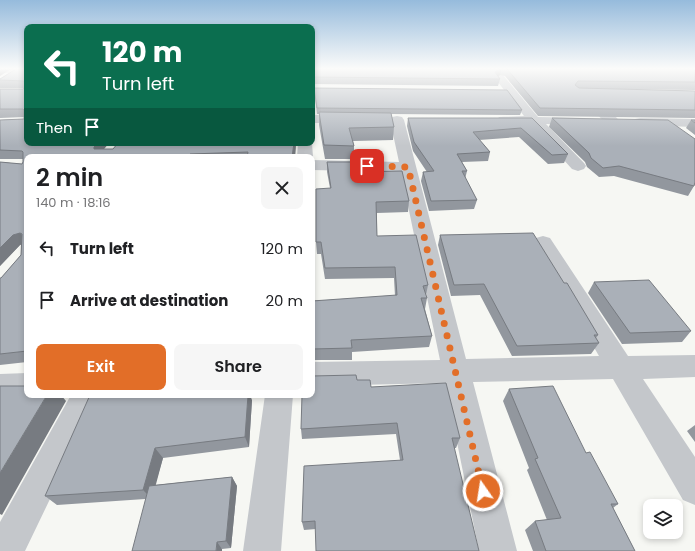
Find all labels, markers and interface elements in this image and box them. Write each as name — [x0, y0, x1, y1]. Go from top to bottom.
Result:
text: 120 m — [102, 33, 182, 72]
icon: left — [36, 40, 88, 92]
text: Turn left — [102, 71, 174, 96]
icon: arrive — [81, 116, 103, 138]
text: Then — [36, 117, 73, 138]
pin — [350, 149, 384, 183]
icon: arrive — [356, 155, 378, 177]
text: 2 min — [36, 161, 103, 194]
button: close — [261, 167, 303, 209]
text: 140 m · 18:16 — [36, 193, 111, 212]
icon: left — [36, 237, 58, 259]
text: Turn left — [70, 238, 134, 259]
text: 120 m — [261, 238, 303, 259]
icon: arrive — [36, 289, 58, 311]
text: Arrive at destination — [70, 290, 228, 311]
text: 20 m — [265, 290, 303, 311]
button: Exit — [36, 344, 166, 390]
button: Share — [174, 344, 303, 390]
position arrow — [462, 470, 504, 512]
map controls — [643, 499, 683, 539]
button: layers — [643, 499, 683, 539]

